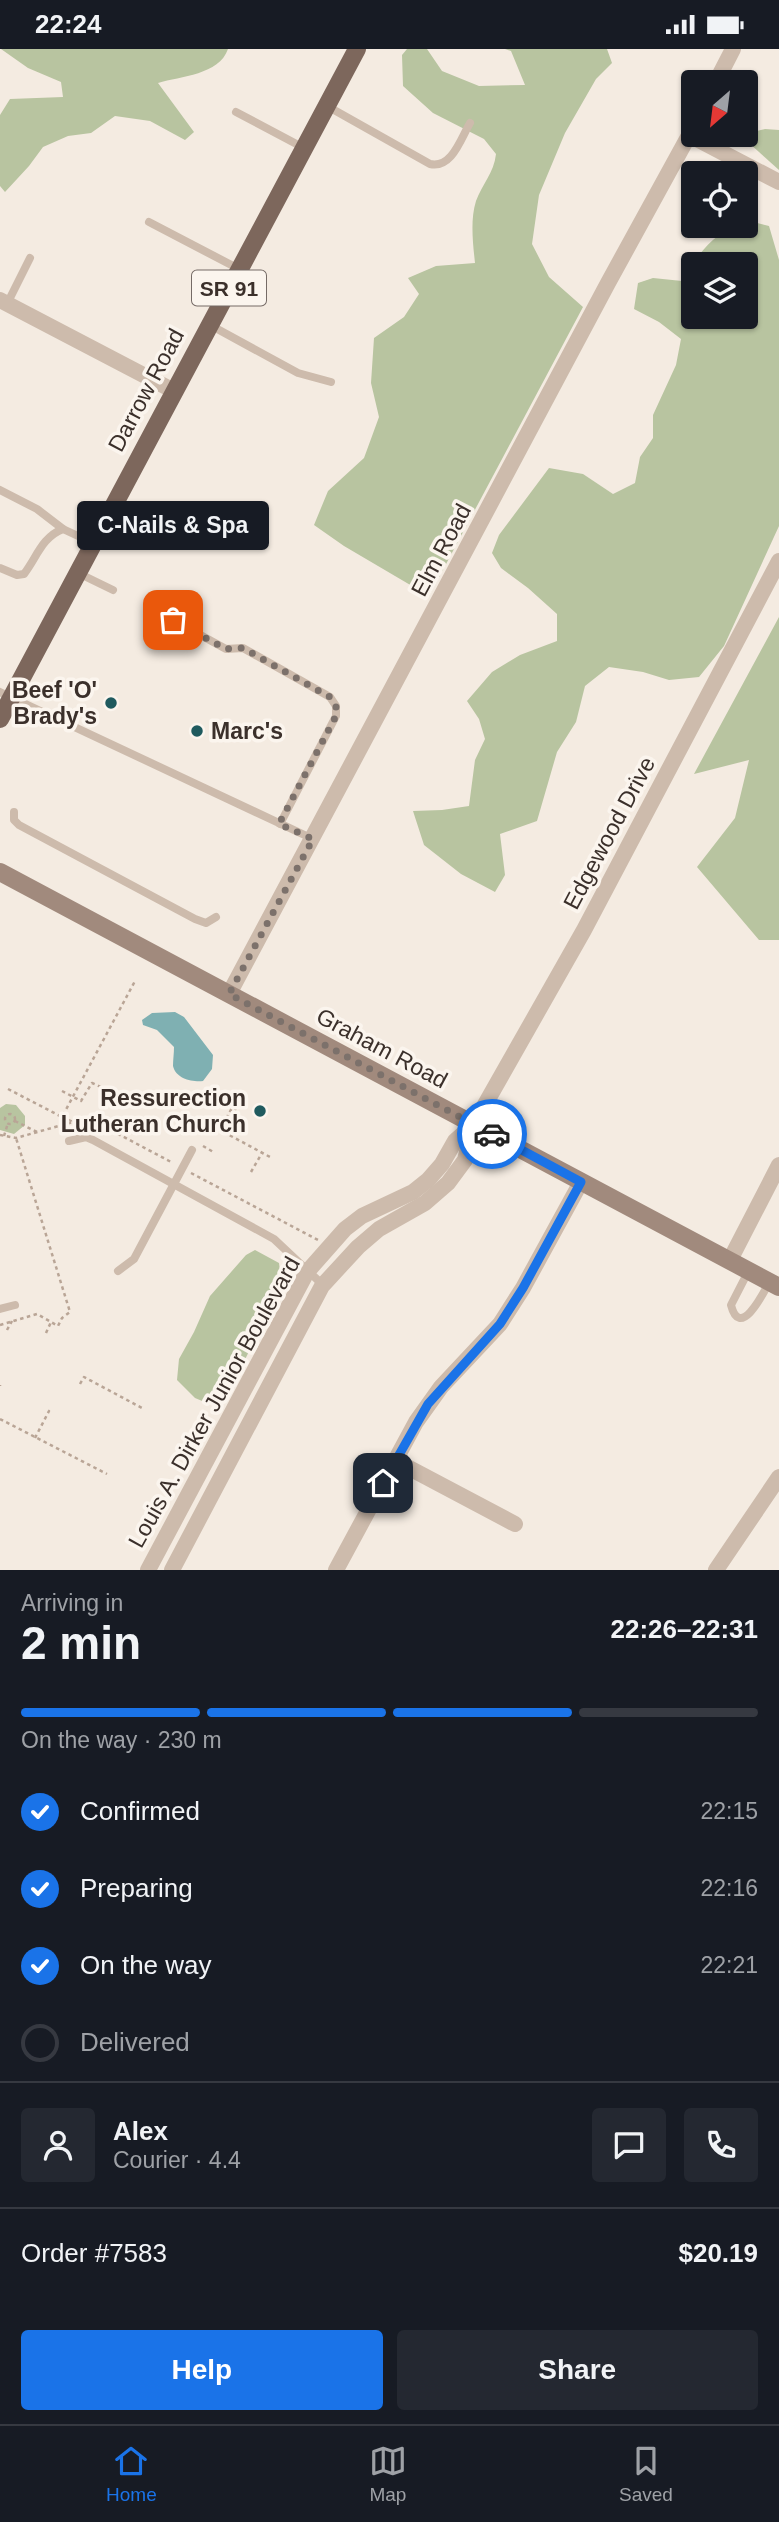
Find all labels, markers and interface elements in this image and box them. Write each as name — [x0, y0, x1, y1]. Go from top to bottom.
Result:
text: 22:24 — [35, 9, 102, 39]
north arrow — [681, 70, 758, 147]
map controls — [681, 70, 758, 329]
button: locate — [681, 161, 758, 238]
button: layers — [681, 252, 758, 329]
road number: SR 91 — [192, 271, 266, 305]
street label: Darrow Road — [103, 324, 189, 456]
street label: Elm Road — [406, 499, 476, 601]
callout: C-Nails & Spa — [77, 501, 269, 550]
text: C-Nails & Spa — [98, 512, 248, 538]
pin — [143, 590, 203, 650]
icon: bag — [154, 601, 192, 639]
place label: Beef 'O' Brady's — [12, 677, 97, 729]
marker: Beef 'O' Brady's — [103, 695, 119, 711]
place label: Marc's — [211, 718, 283, 744]
marker: Marc's — [189, 723, 205, 739]
street label: Edgewood Drive — [558, 752, 660, 914]
street label: Graham Road — [312, 1003, 452, 1093]
place label: Ressurection Lutheran Church — [61, 1085, 246, 1137]
courier — [457, 1099, 527, 1169]
marker: Ressurection Lutheran Church — [252, 1103, 268, 1119]
icon: car — [473, 1115, 511, 1153]
street label: Louis A. Dirker Junior Boulevard — [123, 1252, 305, 1552]
pin — [353, 1453, 413, 1513]
icon: home — [364, 1464, 402, 1502]
text: Arriving in — [21, 1590, 123, 1616]
text: 22:26–22:31 — [611, 1614, 758, 1644]
text: 2 min — [21, 1617, 141, 1669]
text: On the way · 230 m — [21, 1727, 222, 1753]
icon: check — [21, 1793, 59, 1831]
text: Confirmed — [80, 1796, 200, 1826]
text: 22:15 — [700, 1798, 758, 1824]
icon: check — [21, 1870, 59, 1908]
text: Preparing — [80, 1873, 193, 1903]
text: 22:16 — [700, 1875, 758, 1901]
icon: check — [21, 1947, 59, 1985]
text: On the way — [80, 1950, 212, 1980]
text: 22:21 — [700, 1952, 758, 1978]
text: Delivered — [80, 2027, 190, 2057]
button: person — [21, 2108, 95, 2182]
button: chat — [592, 2108, 666, 2182]
button: phone — [684, 2108, 758, 2182]
text: Alex — [113, 2116, 168, 2146]
text: Courier · 4.4 — [113, 2147, 241, 2173]
text: Order #7583 — [21, 2238, 167, 2268]
text: $20.19 — [678, 2238, 758, 2268]
button: Help — [21, 2330, 383, 2410]
button: Share — [397, 2330, 758, 2410]
tab: Home — [106, 2442, 157, 2506]
tab: Map — [369, 2442, 407, 2506]
tab: Saved — [619, 2442, 673, 2506]

